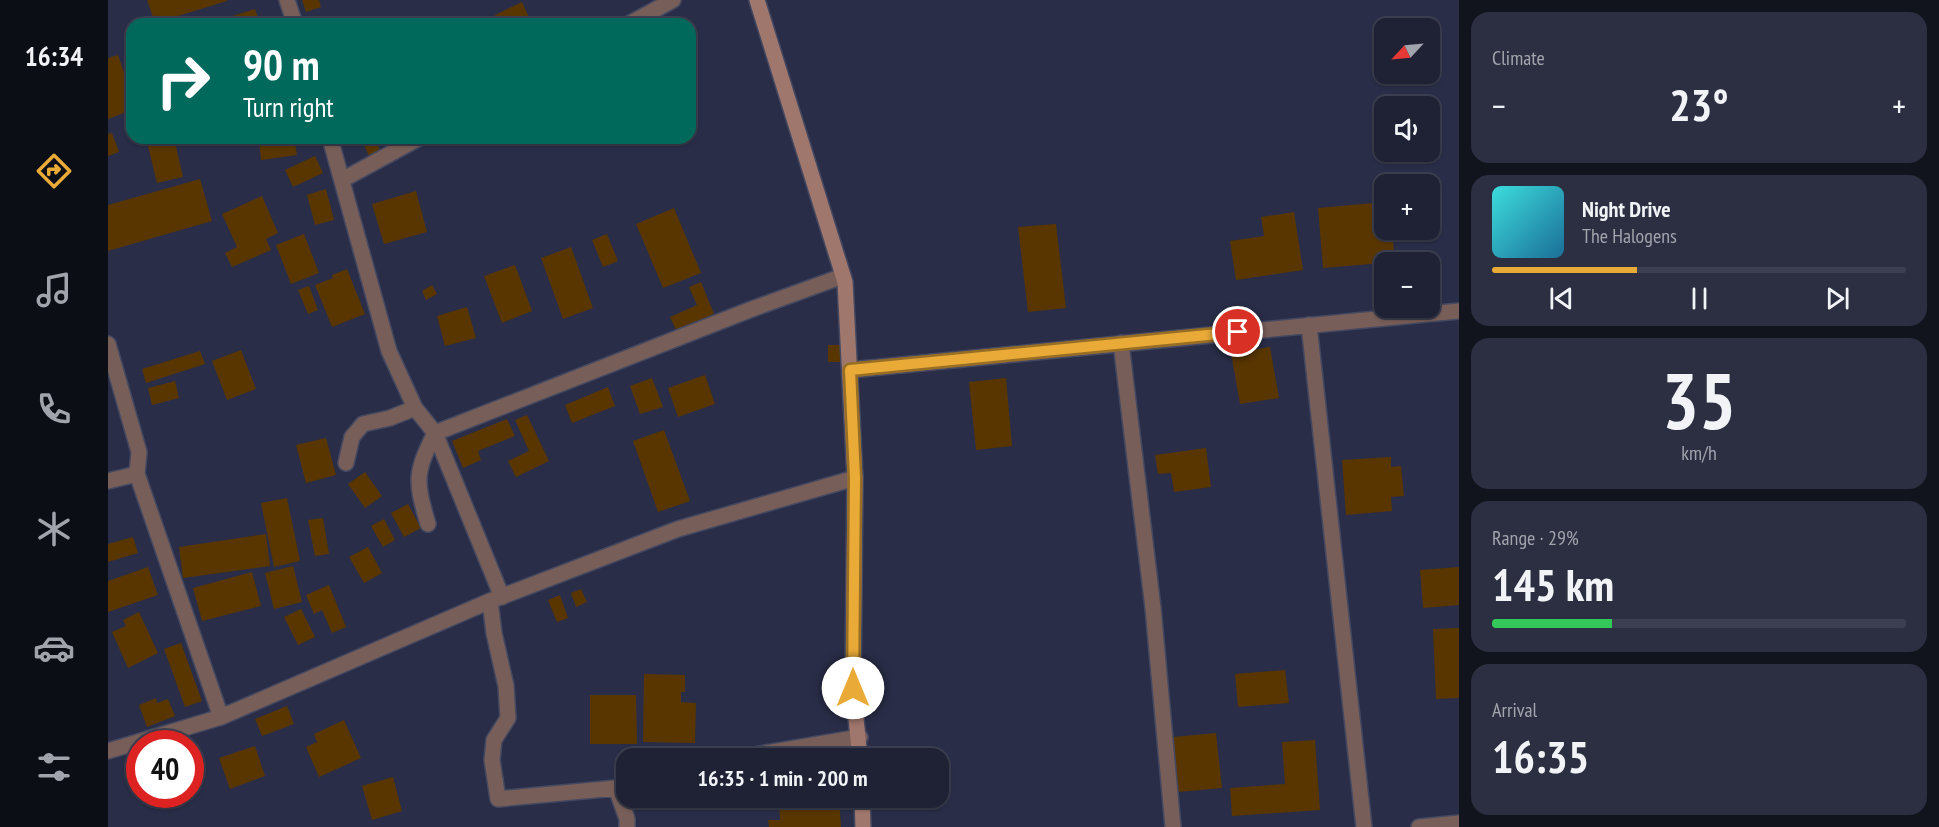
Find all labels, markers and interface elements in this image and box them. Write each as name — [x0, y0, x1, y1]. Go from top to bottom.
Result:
north arrow — [1374, 18, 1440, 84]
map controls — [1374, 18, 1440, 318]
text: 90 m — [243, 37, 320, 92]
text: 16:34 — [25, 39, 83, 73]
icon: right — [144, 42, 222, 120]
text: Climate — [1492, 45, 1545, 71]
text: 23° — [1669, 75, 1729, 133]
text: − — [1492, 84, 1506, 127]
text: + — [1892, 84, 1906, 127]
text: Turn right — [243, 90, 334, 124]
button: sound — [1374, 96, 1440, 162]
icon: directions — [33, 150, 75, 192]
button: + — [1374, 174, 1440, 240]
text: Night Drive — [1582, 195, 1671, 223]
text: The Halogens — [1582, 223, 1677, 249]
button: − — [1374, 252, 1440, 318]
icon: music — [33, 269, 75, 311]
icon: previous — [1545, 282, 1578, 315]
icon: pause — [1683, 282, 1716, 315]
icon: next — [1821, 282, 1854, 315]
pin — [1212, 306, 1263, 357]
icon: arrive — [1221, 315, 1254, 348]
text: 35 — [1662, 350, 1736, 451]
icon: phone — [33, 388, 75, 430]
text: km/h — [1681, 440, 1717, 466]
icon: climate — [33, 508, 75, 550]
text: Range · 29% — [1492, 525, 1579, 551]
text: 145 km — [1492, 555, 1614, 613]
icon: car — [33, 627, 75, 669]
position arrow — [821, 656, 885, 720]
text: Arrival — [1492, 697, 1537, 723]
text: 16:35 — [1492, 727, 1589, 785]
speed limit sign: 40 — [126, 730, 204, 808]
icon: filters — [33, 746, 75, 788]
text: 16:35 · 1 min · 200 m — [697, 764, 868, 792]

